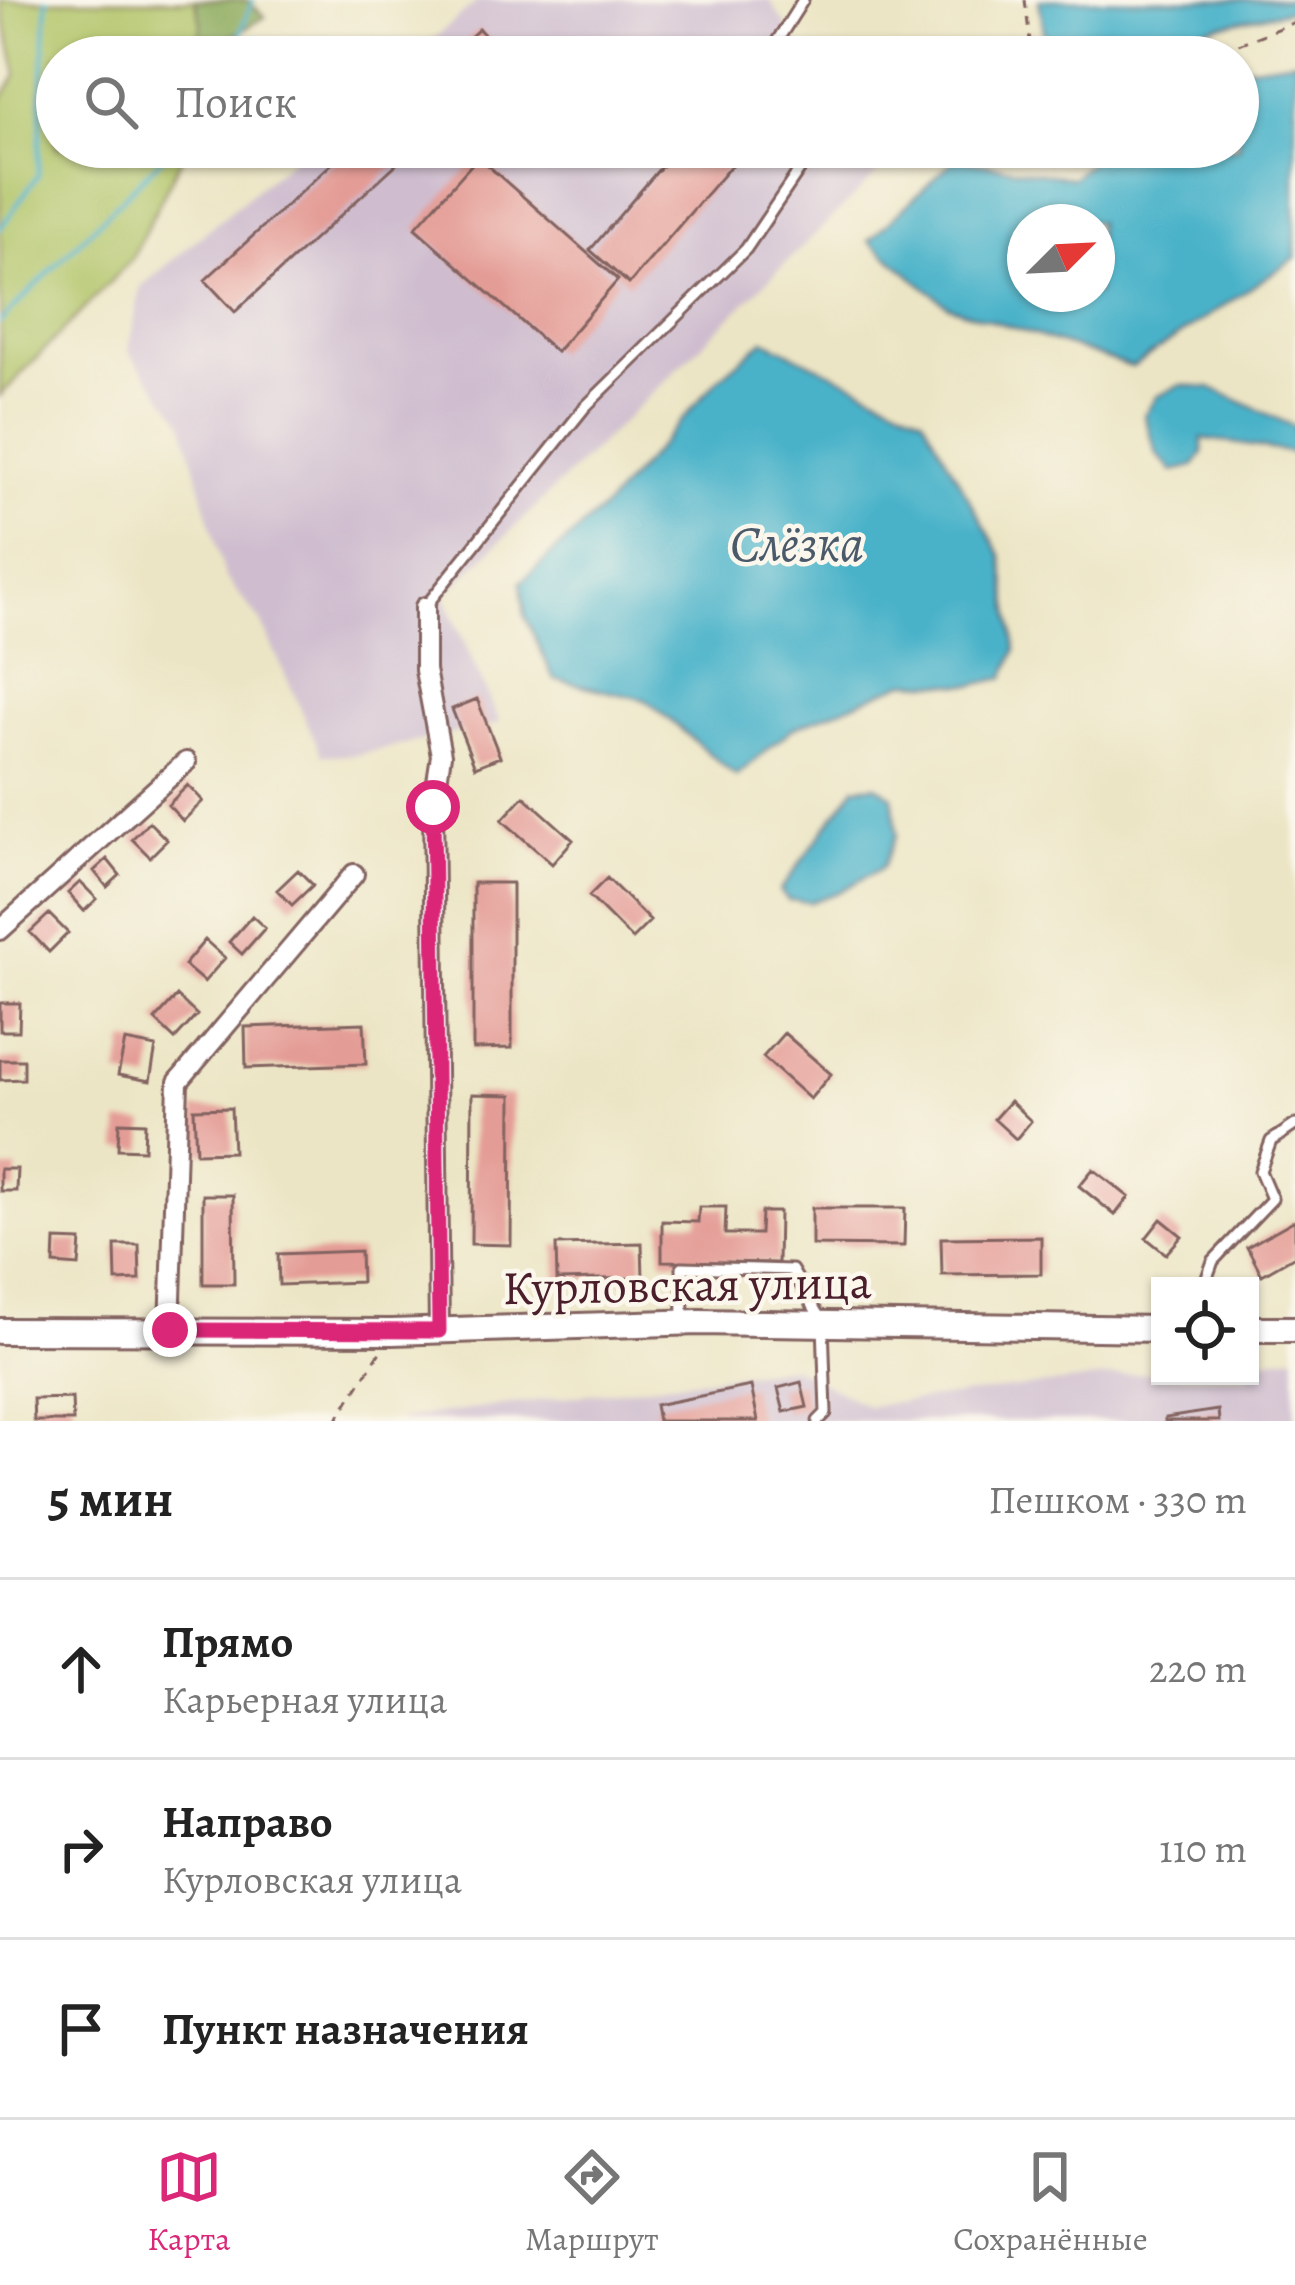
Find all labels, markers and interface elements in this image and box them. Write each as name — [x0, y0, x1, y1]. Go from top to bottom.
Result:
search box — [36, 36, 1259, 168]
icon: search — [78, 69, 144, 135]
text: Поиск — [174, 71, 297, 133]
north arrow — [1007, 204, 1115, 312]
water label: Слёзка — [730, 509, 864, 579]
route start — [406, 780, 460, 834]
street label: Курловская улица — [502, 1249, 872, 1321]
map controls — [1151, 1277, 1259, 1385]
button: locate — [1151, 1277, 1259, 1385]
route end — [143, 1303, 197, 1357]
text: 5 мин — [48, 1464, 173, 1534]
text: Пешком · 330 m — [989, 1473, 1247, 1526]
text: Прямо — [162, 1611, 293, 1673]
icon: ahead — [48, 1636, 114, 1702]
text: 220 m — [1149, 1642, 1247, 1695]
text: Карьерная улица — [162, 1673, 447, 1726]
text: Направо — [162, 1791, 333, 1853]
icon: right — [48, 1816, 114, 1882]
text: 110 m — [1159, 1822, 1247, 1875]
text: Курловская улица — [162, 1853, 462, 1906]
icon: arrive — [48, 1996, 114, 2062]
text: Пункт назначения — [162, 1998, 529, 2060]
tab: Карта — [147, 2144, 230, 2261]
tab: Маршрут — [525, 2144, 659, 2261]
tab: Сохранённые — [953, 2144, 1148, 2261]

